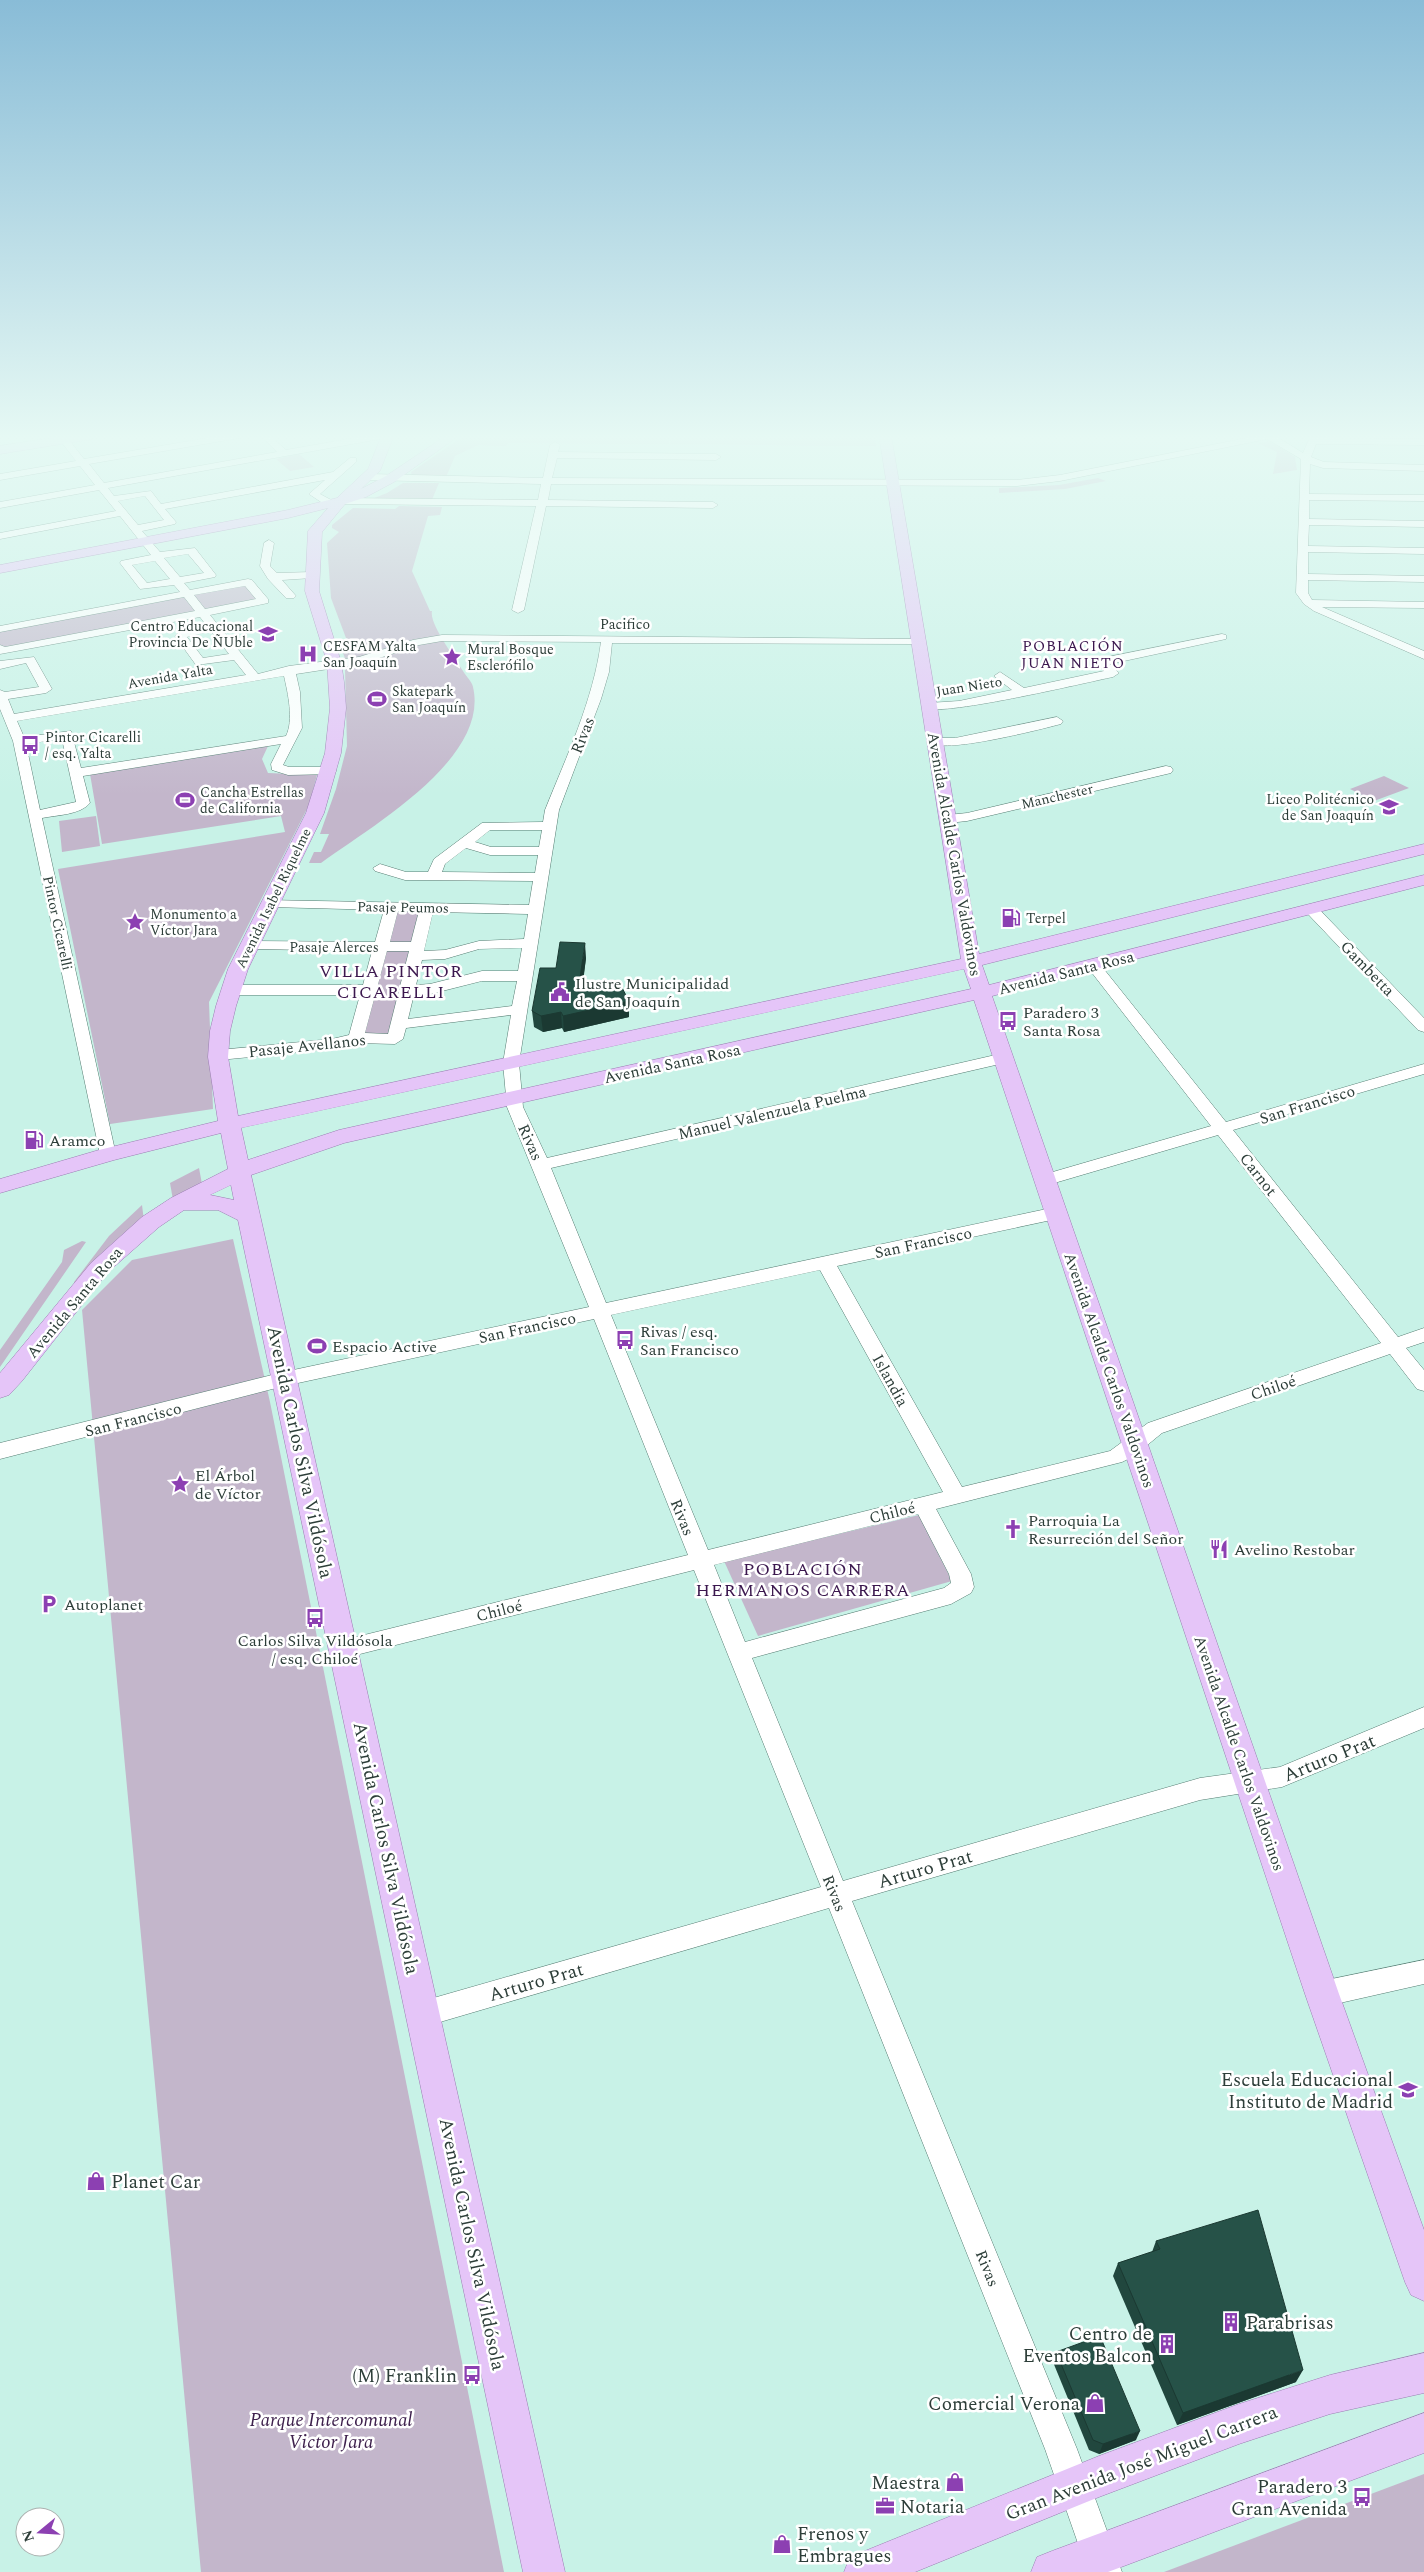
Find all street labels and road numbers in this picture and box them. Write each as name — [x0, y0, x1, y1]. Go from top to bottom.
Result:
street label: Pacifico — [600, 614, 650, 635]
street label: Avenida Yalta — [126, 659, 214, 694]
street label: Juan Nieto — [935, 671, 1004, 702]
street label: Rivas — [565, 713, 601, 757]
street label: Avenida Alcalde Carlos Valdovinos — [921, 730, 987, 978]
street label: Manchester — [1019, 778, 1096, 815]
street label: Avenida Isabel Riquelme — [230, 824, 317, 972]
street label: Pintor Cicarelli — [37, 874, 78, 972]
street label: Pasaje Peumos — [357, 896, 449, 919]
street label: Gambetta — [1334, 935, 1400, 1002]
street label: Pasaje Alerces — [289, 937, 379, 958]
street label: Avenida Santa Rosa — [996, 944, 1137, 1001]
street label: Pasaje Avellanos — [247, 1028, 367, 1064]
street label: Avenida Santa Rosa — [602, 1038, 743, 1090]
street label: San Francisco — [1257, 1079, 1358, 1131]
street label: Manuel Valenzuela Puelma — [676, 1080, 869, 1146]
street label: Rivas — [511, 1120, 549, 1165]
street label: Carnot — [1234, 1148, 1283, 1202]
street label: San Francisco — [872, 1221, 974, 1265]
street label: Avenida Santa Rosa — [21, 1241, 129, 1364]
street label: Avenida Alcalde Carlos Valdovinos — [1057, 1249, 1161, 1491]
street label: San Francisco — [476, 1306, 578, 1350]
street label: Avenida Carlos Silva Vildósola — [259, 1323, 341, 1582]
street label: Islandia — [866, 1350, 914, 1411]
street label: Chiloé — [1247, 1369, 1300, 1407]
street label: San Francisco — [82, 1396, 184, 1444]
street label: Rivas — [664, 1495, 700, 1539]
street label: Chiloé — [867, 1496, 918, 1530]
street label: Chiloé — [474, 1594, 525, 1628]
street label: Avenida Alcalde Carlos Valdovinos — [1187, 1632, 1291, 1874]
street label: Avenida Carlos Silva Vildósola — [345, 1719, 427, 1978]
street label: Arturo Prat — [1279, 1727, 1380, 1790]
street label: Arturo Prat — [875, 1842, 976, 1897]
street label: Rivas — [816, 1871, 852, 1915]
street label: Arturo Prat — [486, 1955, 587, 2010]
street label: Avenida Carlos Silva Vildósola — [431, 2115, 513, 2374]
street label: Rivas — [969, 2246, 1005, 2290]
street label: Gran Avenida José Miguel Carrera — [1001, 2398, 1282, 2529]

